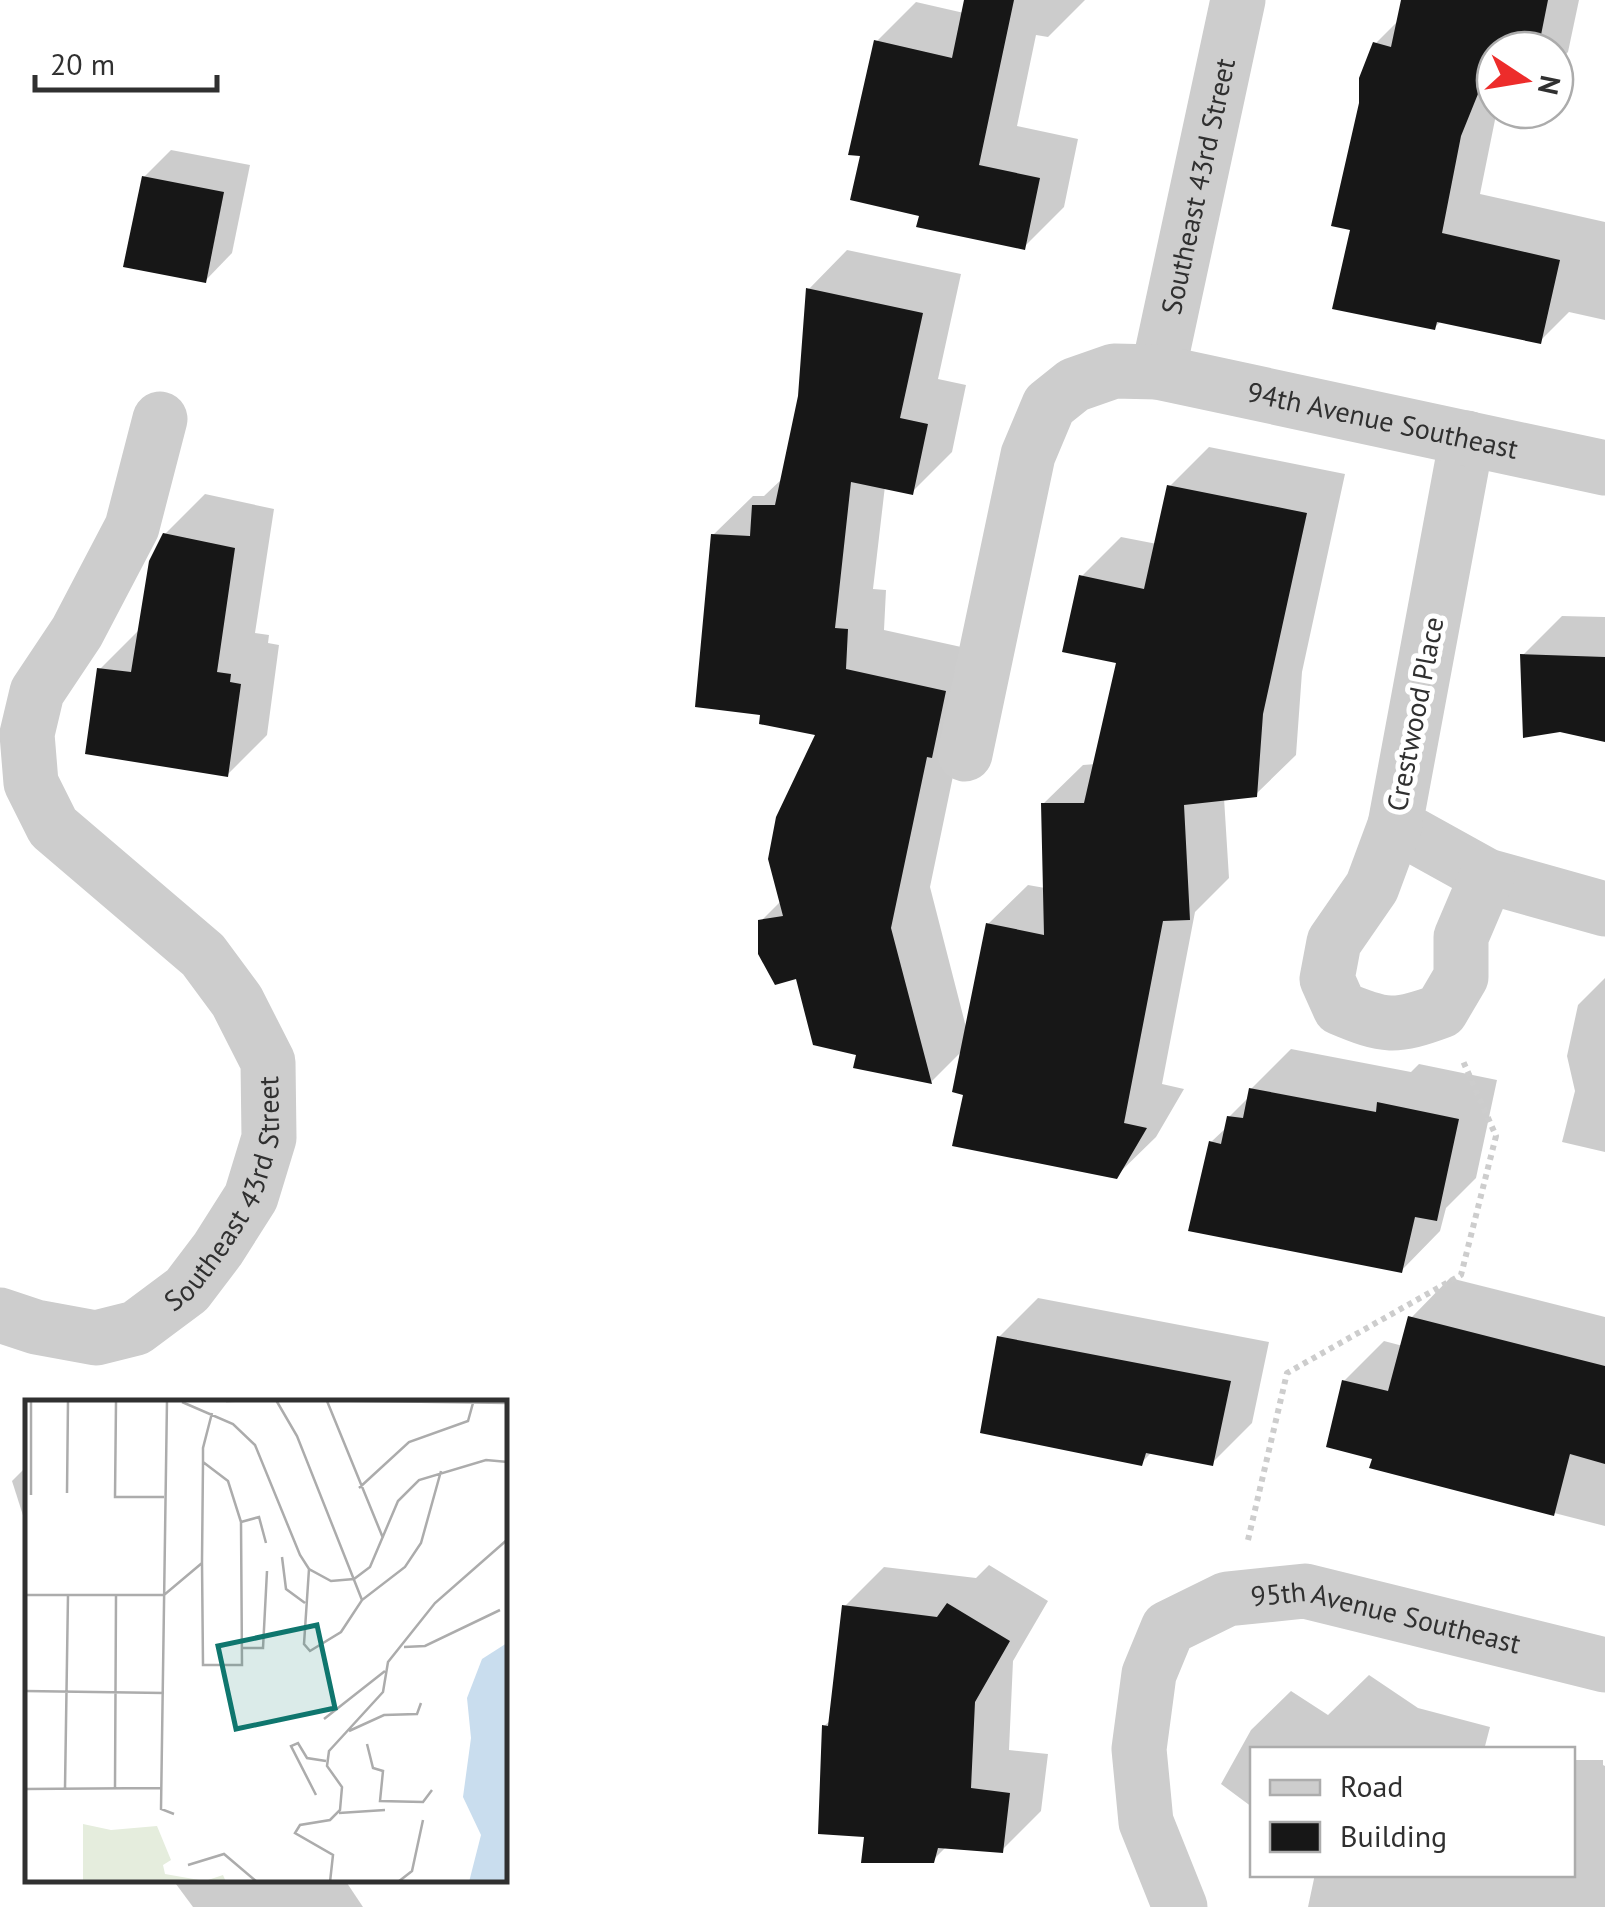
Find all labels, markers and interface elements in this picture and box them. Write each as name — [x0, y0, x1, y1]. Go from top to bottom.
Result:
scale bar — [35, 30, 218, 92]
north arrow — [1475, 30, 1575, 130]
text: 20 m — [50, 44, 115, 83]
street label: Southeast 43rd Street — [1152, 54, 1243, 318]
text: N — [1530, 72, 1570, 98]
street label: 94th Avenue Southeast — [1244, 373, 1522, 467]
street label: Crestwood Place — [1378, 614, 1451, 814]
street label: Southeast 43rd Street — [156, 1075, 288, 1319]
inset map — [25, 1400, 508, 1882]
street label: 95th Avenue Southeast — [1249, 1572, 1525, 1662]
legend — [1250, 1747, 1575, 1877]
text: Road — [1340, 1766, 1404, 1805]
text: Building — [1340, 1816, 1447, 1855]

